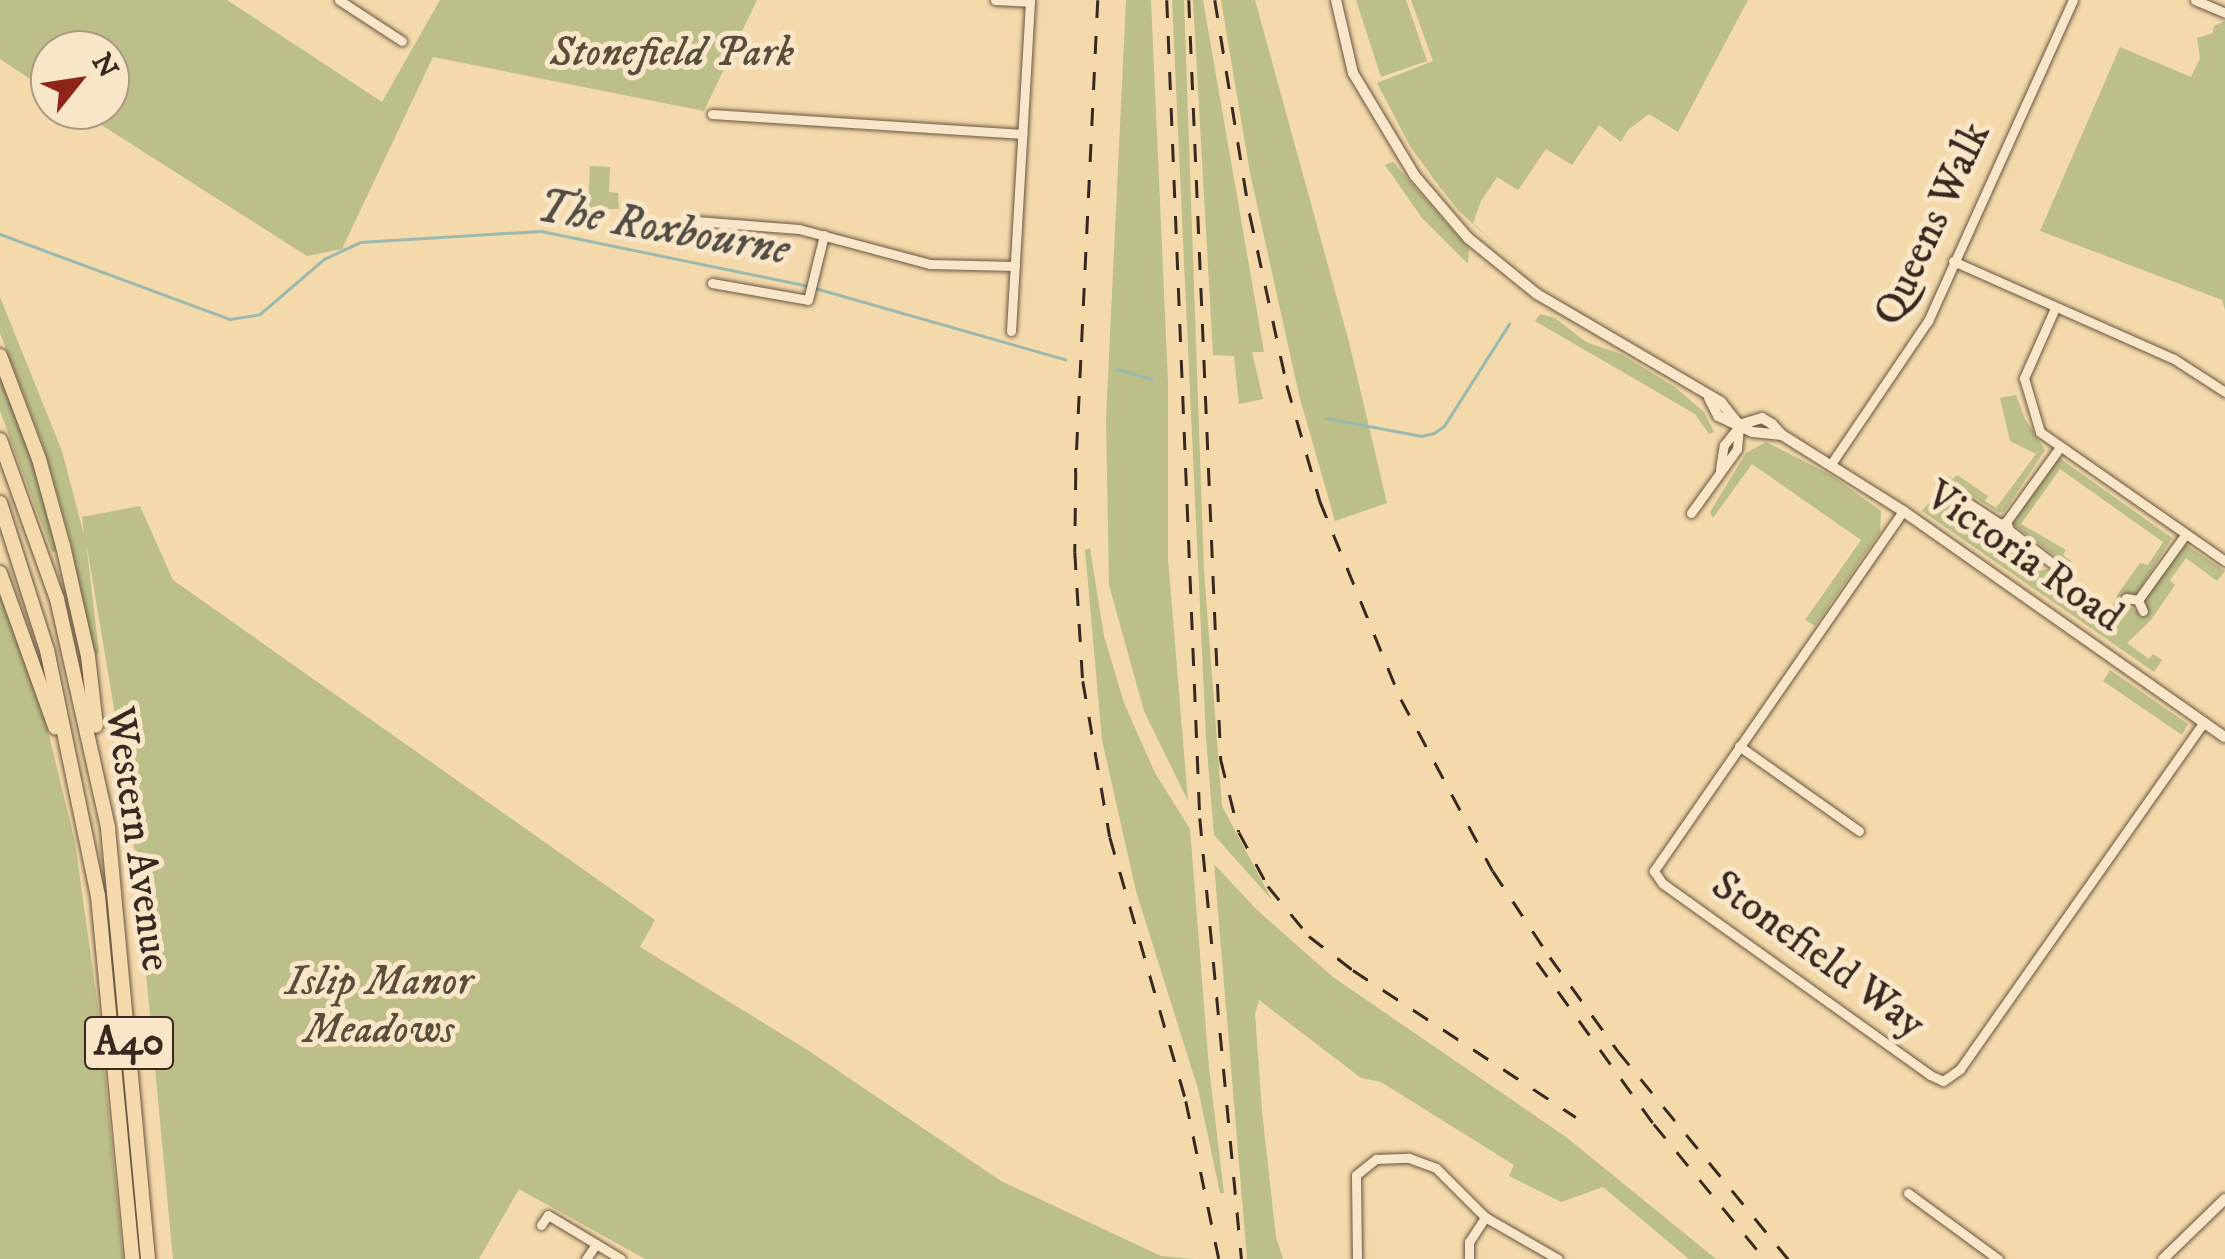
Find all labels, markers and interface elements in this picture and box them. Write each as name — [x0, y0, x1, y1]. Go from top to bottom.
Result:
park label: Stonefield Park — [550, 28, 794, 78]
north arrow — [30, 30, 130, 130]
text: N — [84, 47, 126, 84]
street label: Queens Walk — [1864, 114, 2002, 334]
water label: The Roxbourne — [532, 181, 794, 279]
street label: Victoria Road — [1916, 471, 2132, 643]
street label: Western Avenue — [94, 704, 180, 974]
street label: Stonefield Way — [1701, 860, 1935, 1050]
park label: Islip Manor Meadows — [286, 957, 472, 1056]
road number: A40 — [82, 1008, 176, 1078]

